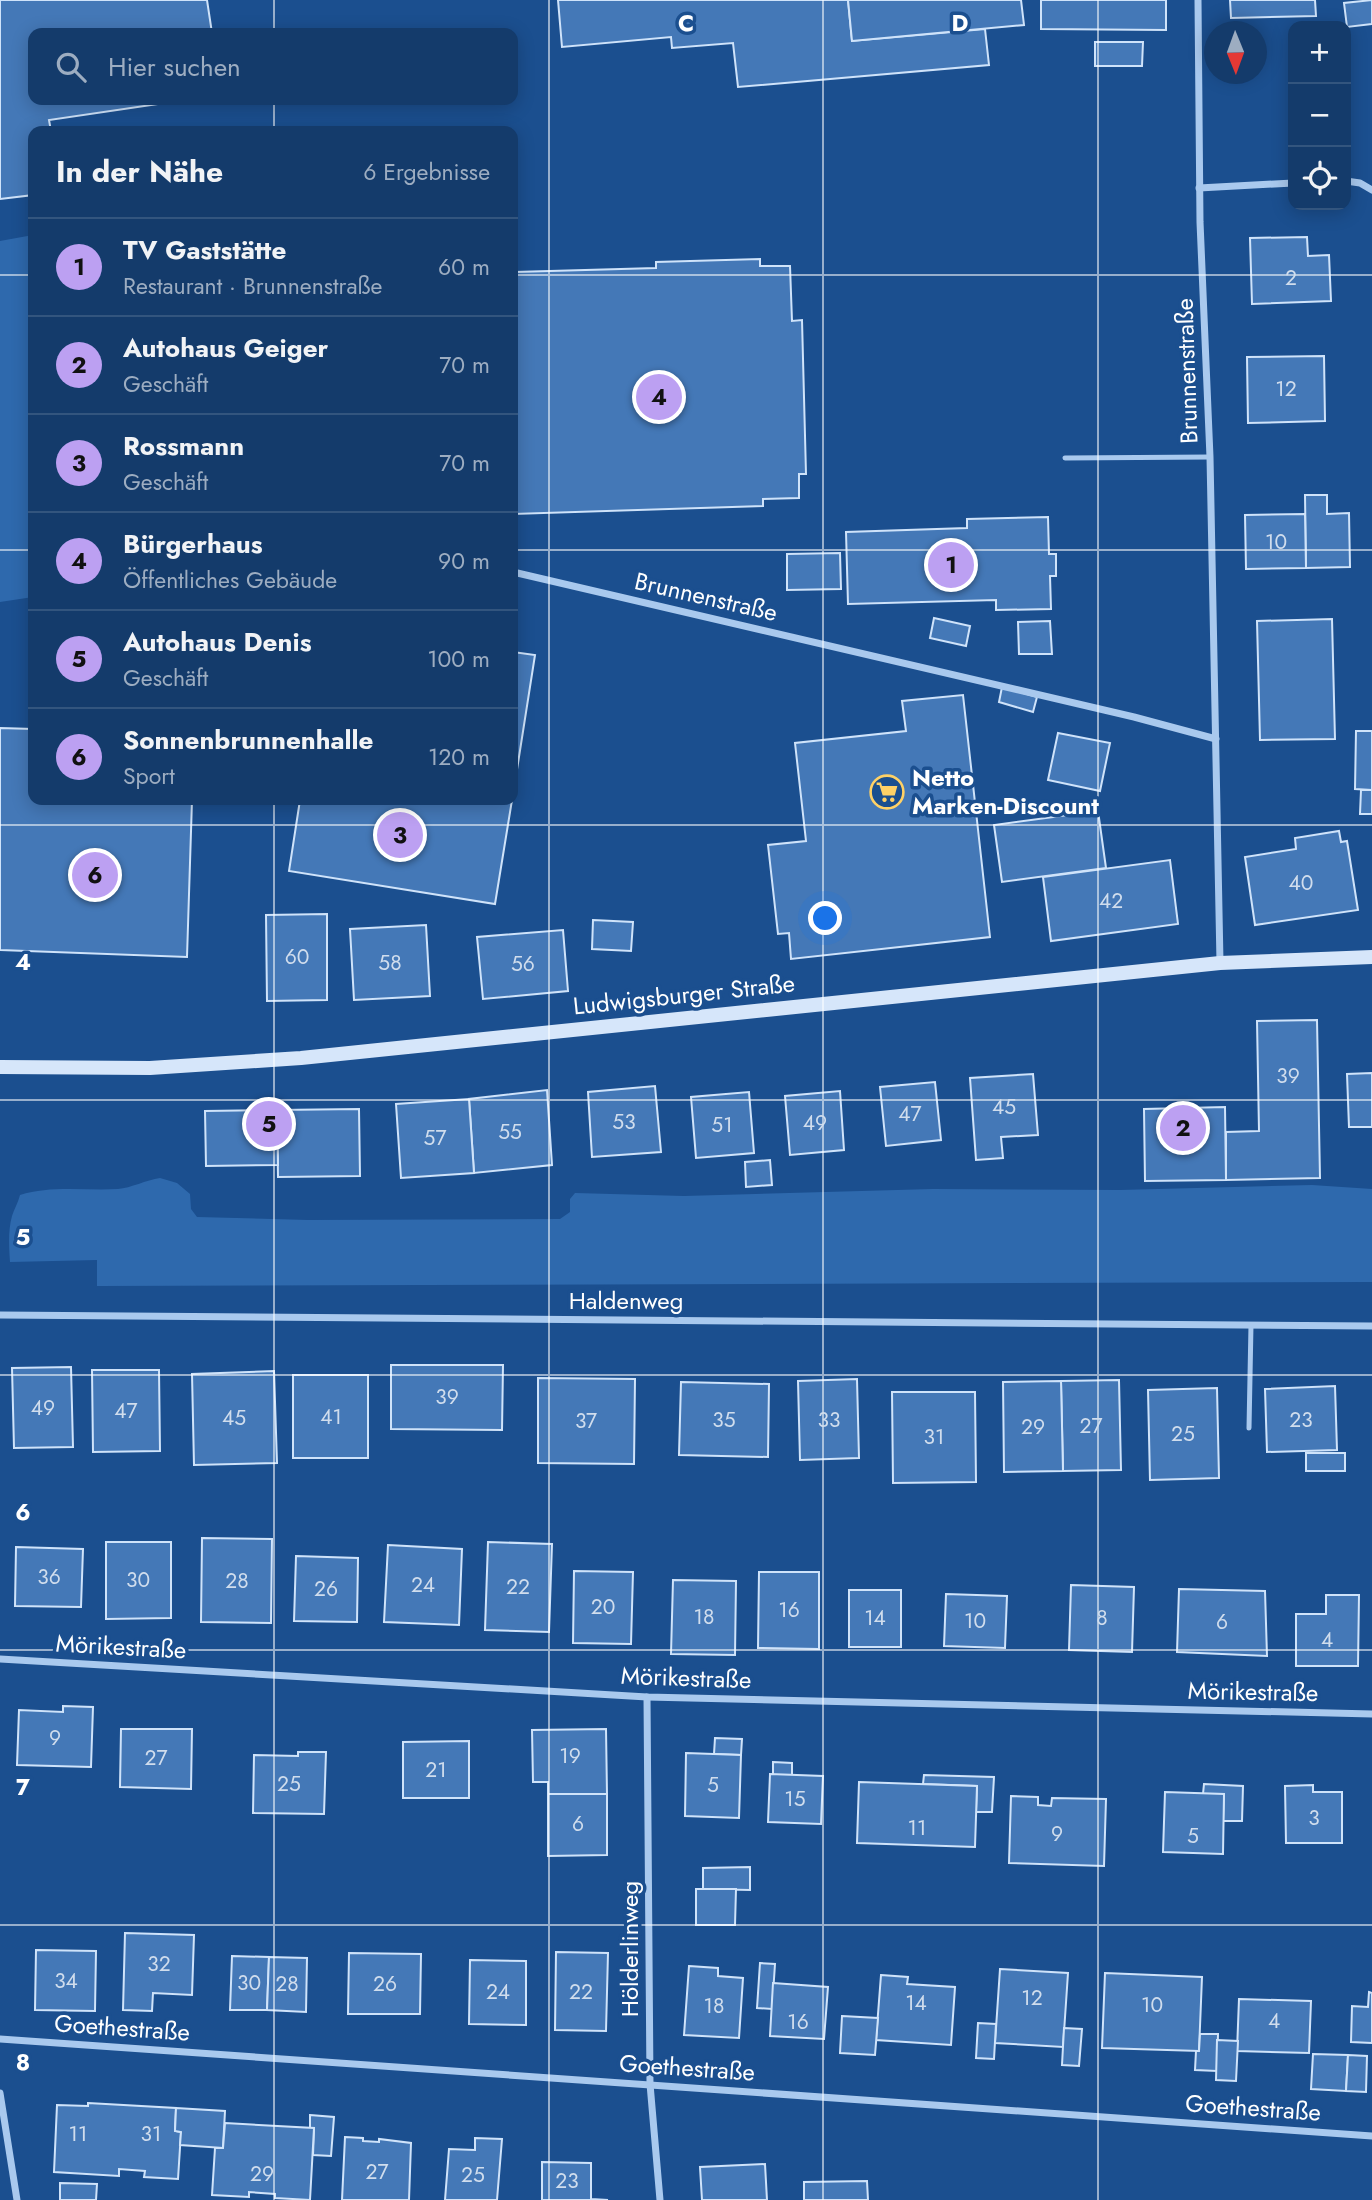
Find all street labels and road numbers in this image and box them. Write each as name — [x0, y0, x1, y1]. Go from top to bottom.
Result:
street label: Brunnenstraße — [1166, 298, 1207, 444]
street label: Brunnenstraße — [631, 563, 781, 630]
street label: Ludwigsburger Straße — [571, 965, 797, 1024]
street label: Haldenweg — [569, 1283, 683, 1318]
street label: Mörikestraße — [55, 1626, 187, 1667]
street label: Mörikestraße — [620, 1658, 752, 1697]
street label: Mörikestraße — [1187, 1673, 1319, 1710]
street label: Hölderlinweg — [612, 1881, 647, 2017]
street label: Goethestraße — [53, 2005, 191, 2050]
street label: Goethestraße — [618, 2045, 756, 2090]
street label: Goethestraße — [1184, 2085, 1322, 2130]

